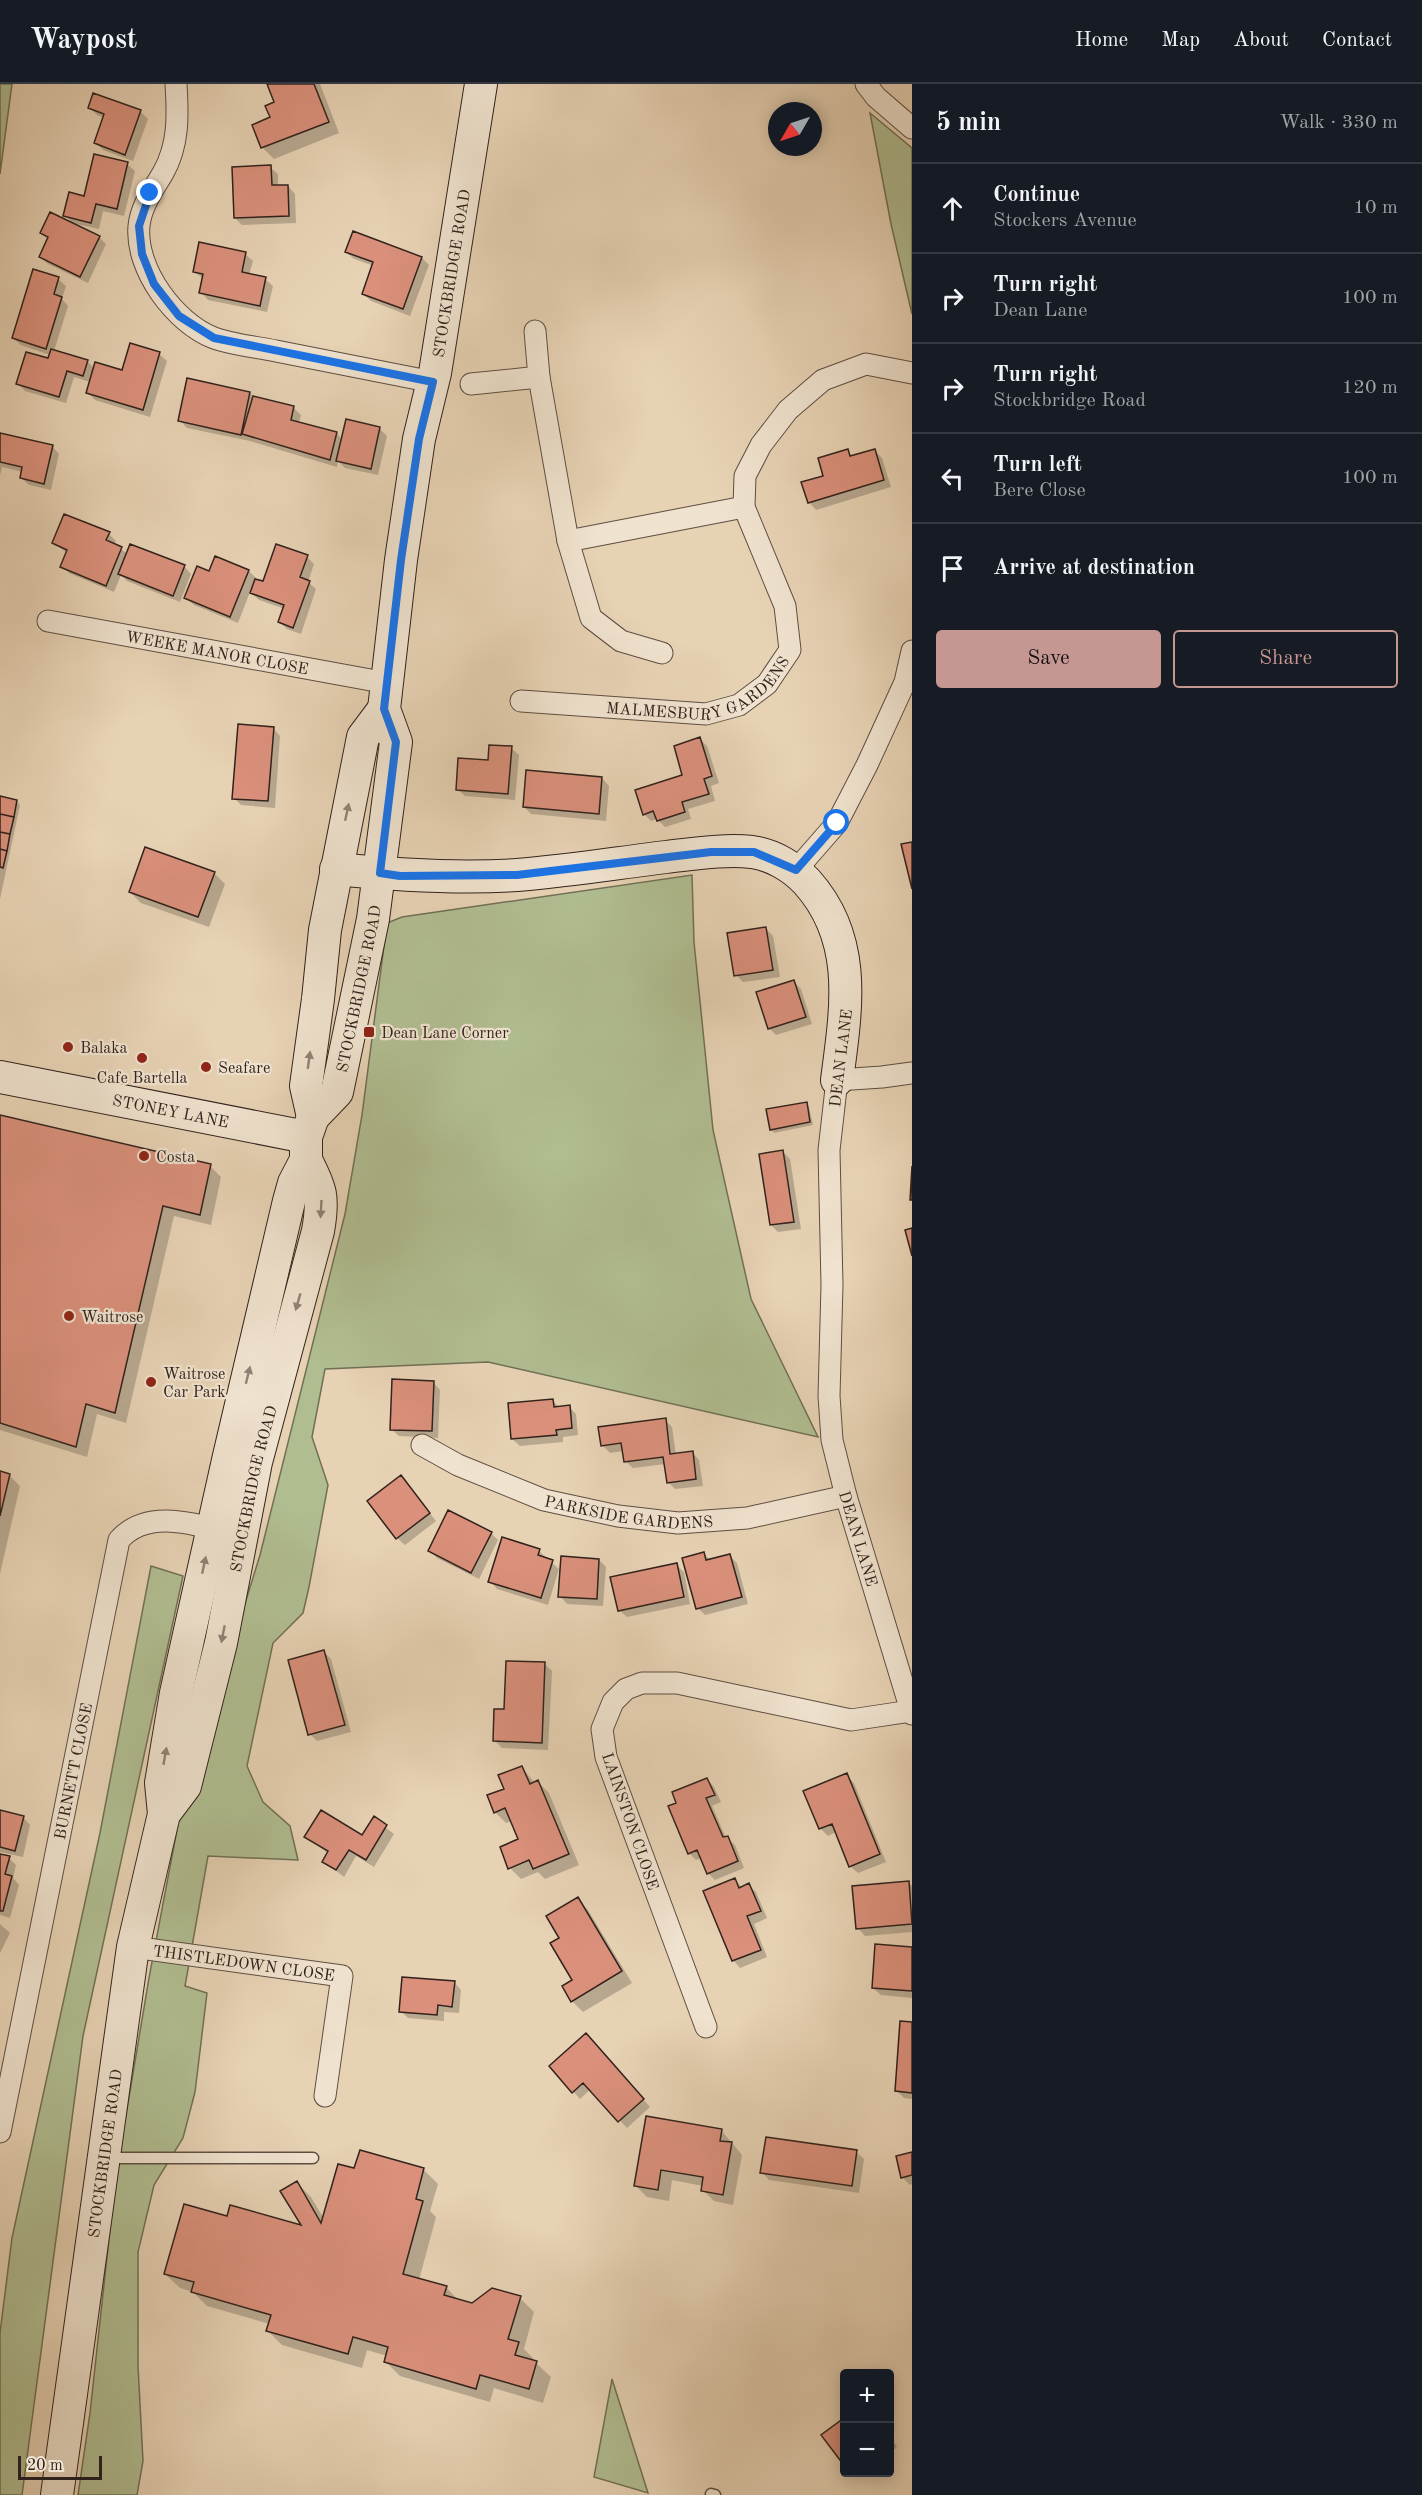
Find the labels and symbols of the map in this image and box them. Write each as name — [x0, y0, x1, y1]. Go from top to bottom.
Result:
north arrow — [768, 102, 822, 156]
route end — [136, 179, 162, 205]
street label: STOCKBRIDGE ROAD — [432, 188, 474, 359]
street label: WEEKE MANOR CLOSE — [124, 629, 310, 678]
street label: MALMESBURY GARDENS — [605, 654, 793, 724]
one-way arrow — [343, 803, 353, 821]
route start — [823, 809, 849, 835]
street label: STOCKBRIDGE ROAD — [335, 904, 385, 1074]
street label: DEAN LANE — [828, 1008, 856, 1108]
marker: Dean Lane Corner — [362, 1025, 376, 1039]
place label: Dean Lane Corner — [381, 1026, 509, 1042]
marker: Balaka — [61, 1040, 75, 1054]
place label: Balaka — [80, 1041, 127, 1057]
one-way arrow — [305, 1050, 314, 1069]
marker: Cafe Bartella — [135, 1051, 149, 1065]
marker: Seafare — [199, 1060, 213, 1074]
place label: Seafare — [218, 1061, 270, 1077]
place label: Cafe Bartella — [97, 1071, 187, 1087]
street label: STONEY LANE — [111, 1093, 230, 1132]
marker: Costa — [137, 1149, 151, 1163]
place label: Costa — [156, 1150, 195, 1166]
one-way arrow — [316, 1200, 325, 1219]
one-way arrow — [293, 1293, 302, 1311]
marker: Waitrose — [62, 1309, 76, 1323]
place label: Waitrose — [81, 1310, 143, 1326]
one-way arrow — [244, 1366, 254, 1384]
place label: Waitrose Car Park — [163, 1367, 226, 1401]
marker: Waitrose Car Park — [144, 1375, 158, 1389]
street label: STOCKBRIDGE ROAD — [229, 1404, 281, 1574]
street label: DEAN LANE — [835, 1489, 879, 1589]
street label: PARKSIDE GARDENS — [543, 1494, 714, 1533]
one-way arrow — [200, 1555, 209, 1574]
one-way arrow — [218, 1625, 227, 1644]
street label: BURNETT CLOSE — [53, 1702, 96, 1841]
one-way arrow — [161, 1746, 170, 1765]
street label: LAINSTON CLOSE — [598, 1751, 660, 1893]
street label: THISTLEDOWN CLOSE — [152, 1944, 336, 1985]
street label: STOCKBRIDGE ROAD — [87, 2068, 126, 2239]
scale bar — [18, 2453, 102, 2480]

